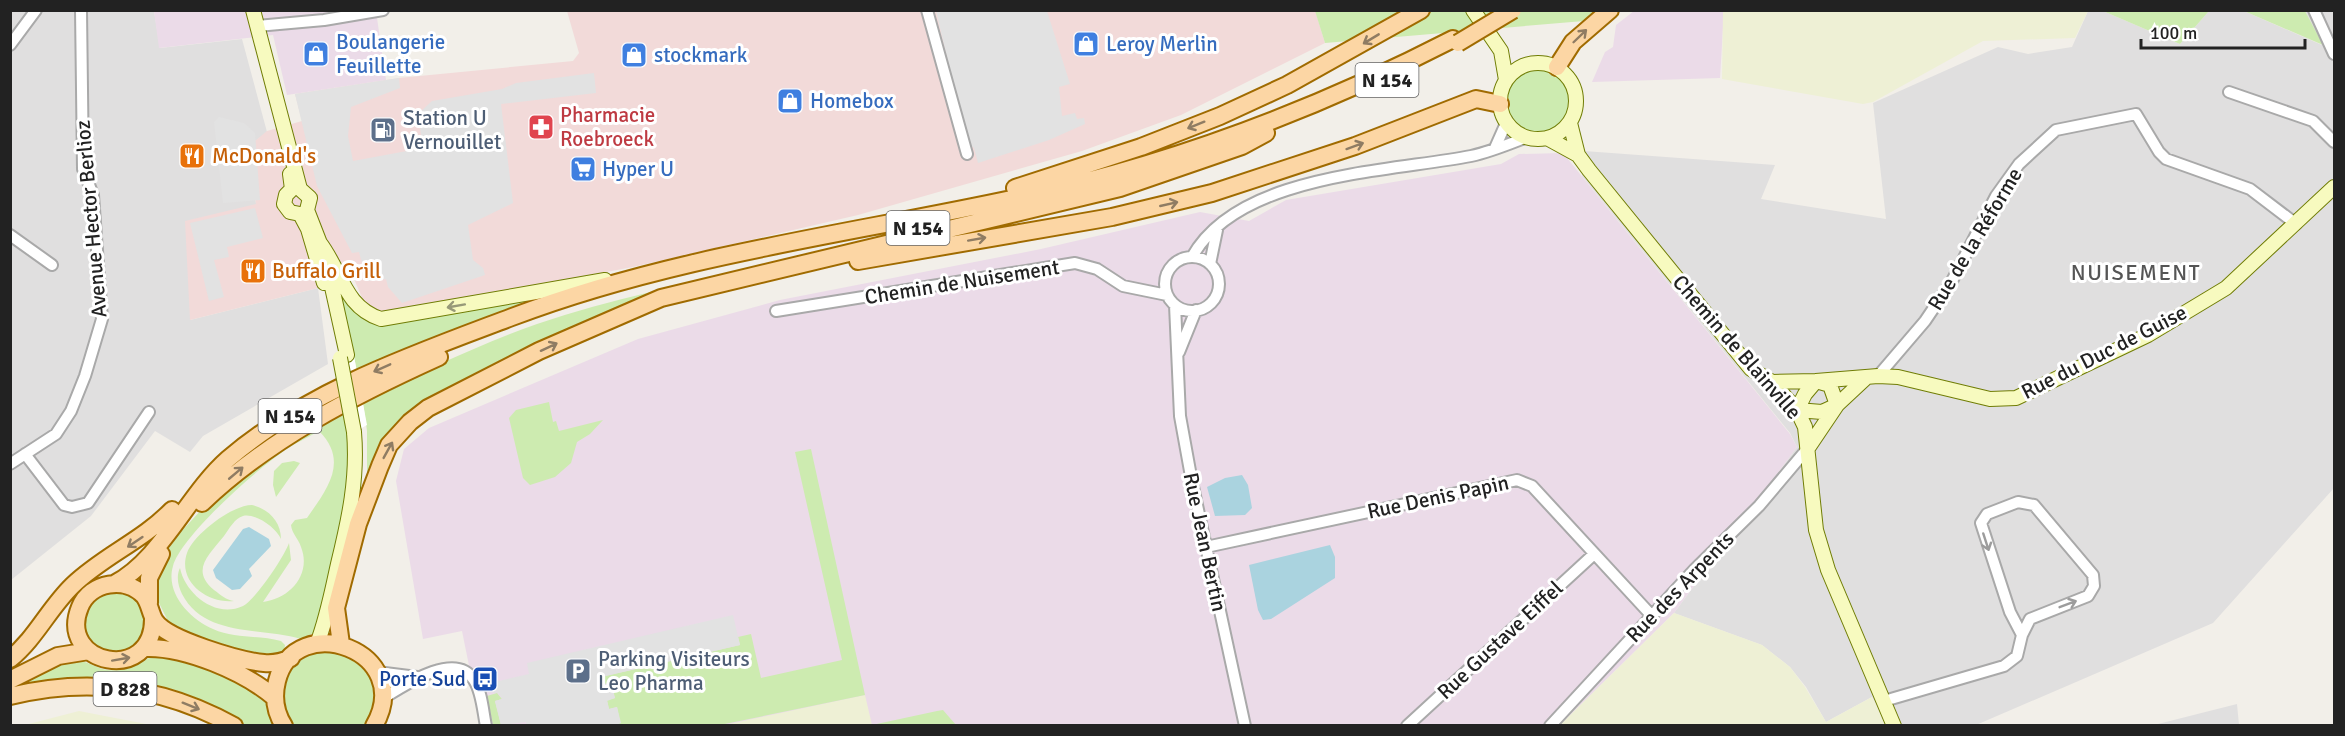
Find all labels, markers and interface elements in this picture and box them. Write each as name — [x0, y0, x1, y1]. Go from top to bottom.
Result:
scale bar — [2141, 12, 2304, 50]
text: 100 m — [2150, 22, 2197, 44]
place label: Boulangerie Feuillette — [336, 29, 445, 79]
shop icon: Leroy Merlin — [1071, 29, 1101, 59]
one-way arrow — [1572, 29, 1587, 43]
place label: Leroy Merlin — [1106, 31, 1218, 57]
one-way arrow — [1363, 34, 1380, 46]
shop icon: Boulangerie Feuillette — [301, 39, 331, 69]
shop icon: stockmark — [619, 40, 649, 70]
place label: stockmark — [654, 42, 748, 68]
road number: N 154 — [1356, 63, 1418, 97]
shop icon: Homebox — [775, 86, 805, 116]
place label: Homebox — [810, 88, 894, 114]
place label: Pharmacie Roebroeck — [560, 102, 655, 152]
place label: Station U Vernouillet — [403, 105, 501, 155]
pharmacy icon: Pharmacie Roebroeck — [526, 112, 556, 142]
fuel station icon: Station U Vernouillet — [368, 115, 398, 145]
street label: Avenue Hector Berlioz — [69, 119, 113, 319]
one-way arrow — [1187, 120, 1205, 131]
one-way arrow — [1345, 140, 1364, 151]
restaurant icon: McDonald's — [177, 141, 207, 171]
place label: McDonald's — [212, 143, 316, 169]
supermarket icon: Hyper U — [568, 154, 598, 184]
place label: Hyper U — [602, 156, 674, 182]
street label: Rue de la Réforme — [1922, 163, 2028, 315]
one-way arrow — [1159, 197, 1178, 209]
road number: N 154 — [886, 211, 950, 245]
one-way arrow — [967, 233, 986, 244]
street label: Chemin de Nuisement — [863, 254, 1061, 310]
restaurant icon: Buffalo Grill — [238, 256, 268, 286]
place label: Buffalo Grill — [272, 258, 381, 284]
district label: NUISEMENT — [2071, 259, 2201, 286]
street label: Chemin de Blainville — [1667, 269, 1807, 425]
street label: Rue du Duc de Guise — [2017, 299, 2191, 405]
one-way arrow — [446, 301, 466, 312]
one-way arrow — [540, 340, 558, 352]
one-way arrow — [373, 364, 391, 375]
road number: N 154 — [258, 399, 322, 433]
one-way arrow — [382, 442, 394, 459]
one-way arrow — [228, 466, 243, 480]
street label: Rue Denis Papin — [1365, 469, 1511, 525]
street label: Rue Jean Bertin — [1178, 470, 1232, 614]
street label: Rue des Arpents — [1621, 526, 1739, 648]
one-way arrow — [1981, 532, 1992, 550]
one-way arrow — [127, 536, 144, 548]
street label: Rue Gustave Eiffel — [1432, 575, 1568, 705]
one-way arrow — [2058, 598, 2077, 609]
place label: Parking Visiteurs Leo Pharma — [598, 646, 750, 696]
one-way arrow — [111, 653, 130, 664]
parking icon: Parking Visiteurs Leo Pharma — [563, 656, 593, 686]
bus stop icon: Porte Sud — [470, 664, 500, 694]
place label: Porte Sud — [379, 666, 466, 692]
road number: D 828 — [94, 672, 156, 706]
one-way arrow — [182, 701, 200, 712]

